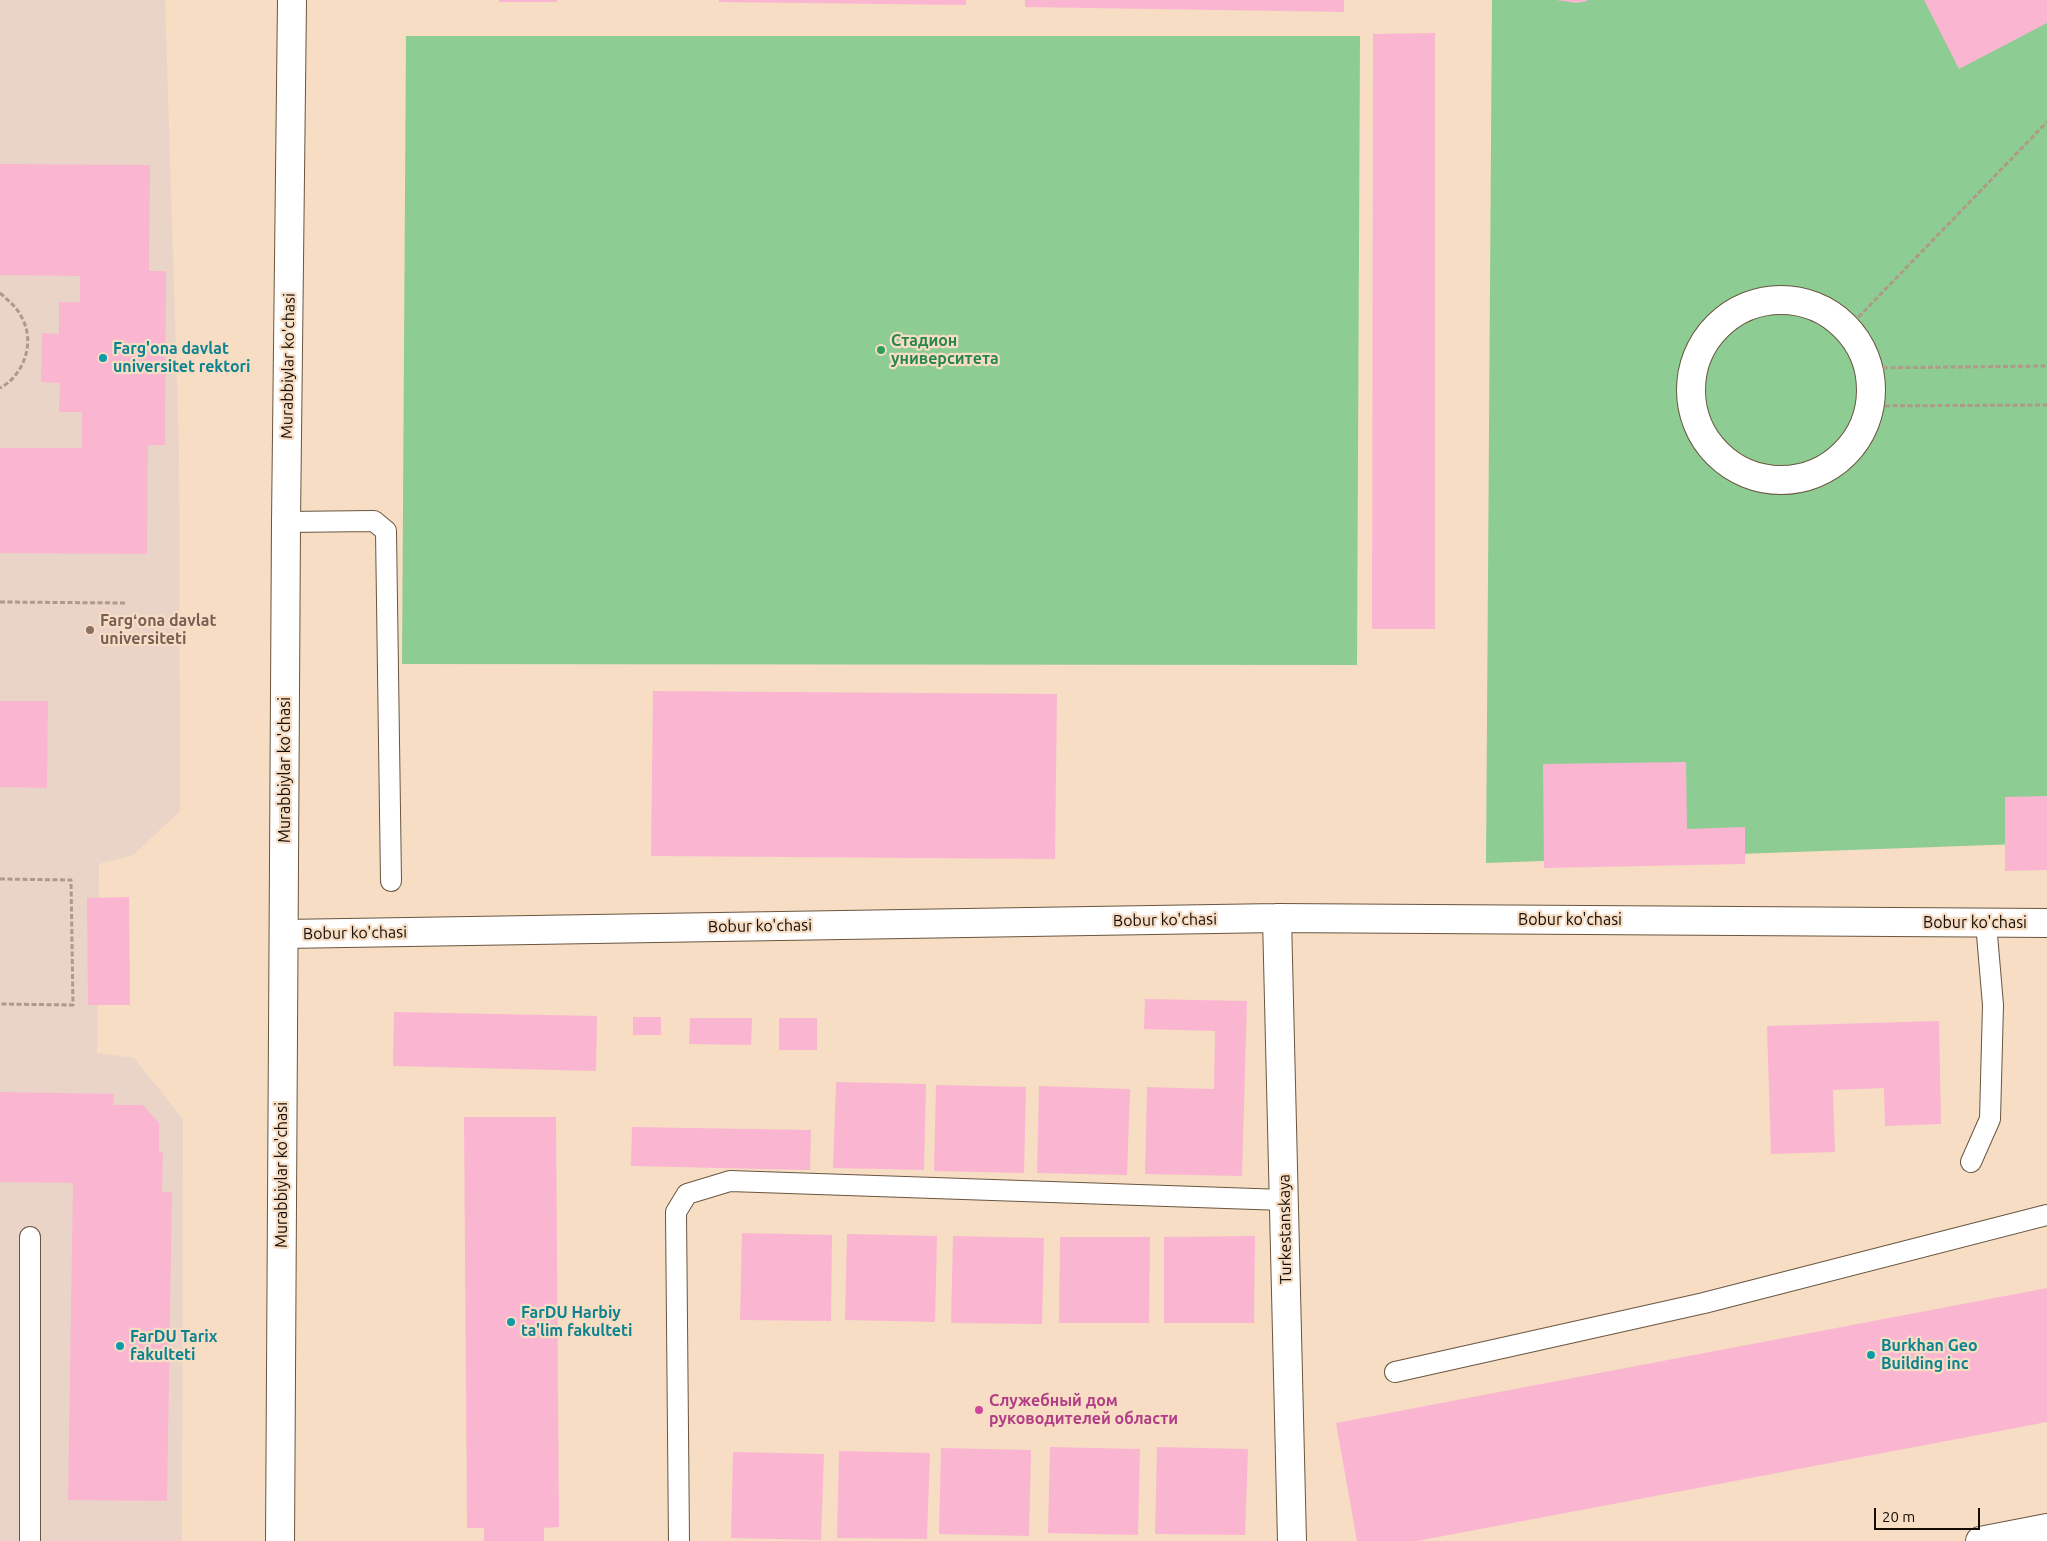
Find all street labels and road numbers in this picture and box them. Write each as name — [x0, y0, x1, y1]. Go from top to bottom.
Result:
street label: Murabbiylar ko'chasi — [277, 293, 299, 439]
street label: Murabbiylar ko'chasi — [275, 697, 295, 843]
street label: Bobur ko'chasi — [1113, 909, 1217, 931]
street label: Bobur ko'chasi — [1518, 910, 1622, 930]
street label: Bobur ko'chasi — [1923, 913, 2027, 933]
street label: Bobur ko'chasi — [708, 915, 812, 937]
street label: Bobur ko'chasi — [303, 922, 407, 944]
street label: Murabbiylar ko'chasi — [272, 1102, 292, 1248]
street label: Turkestanskaya — [1274, 1174, 1296, 1284]

